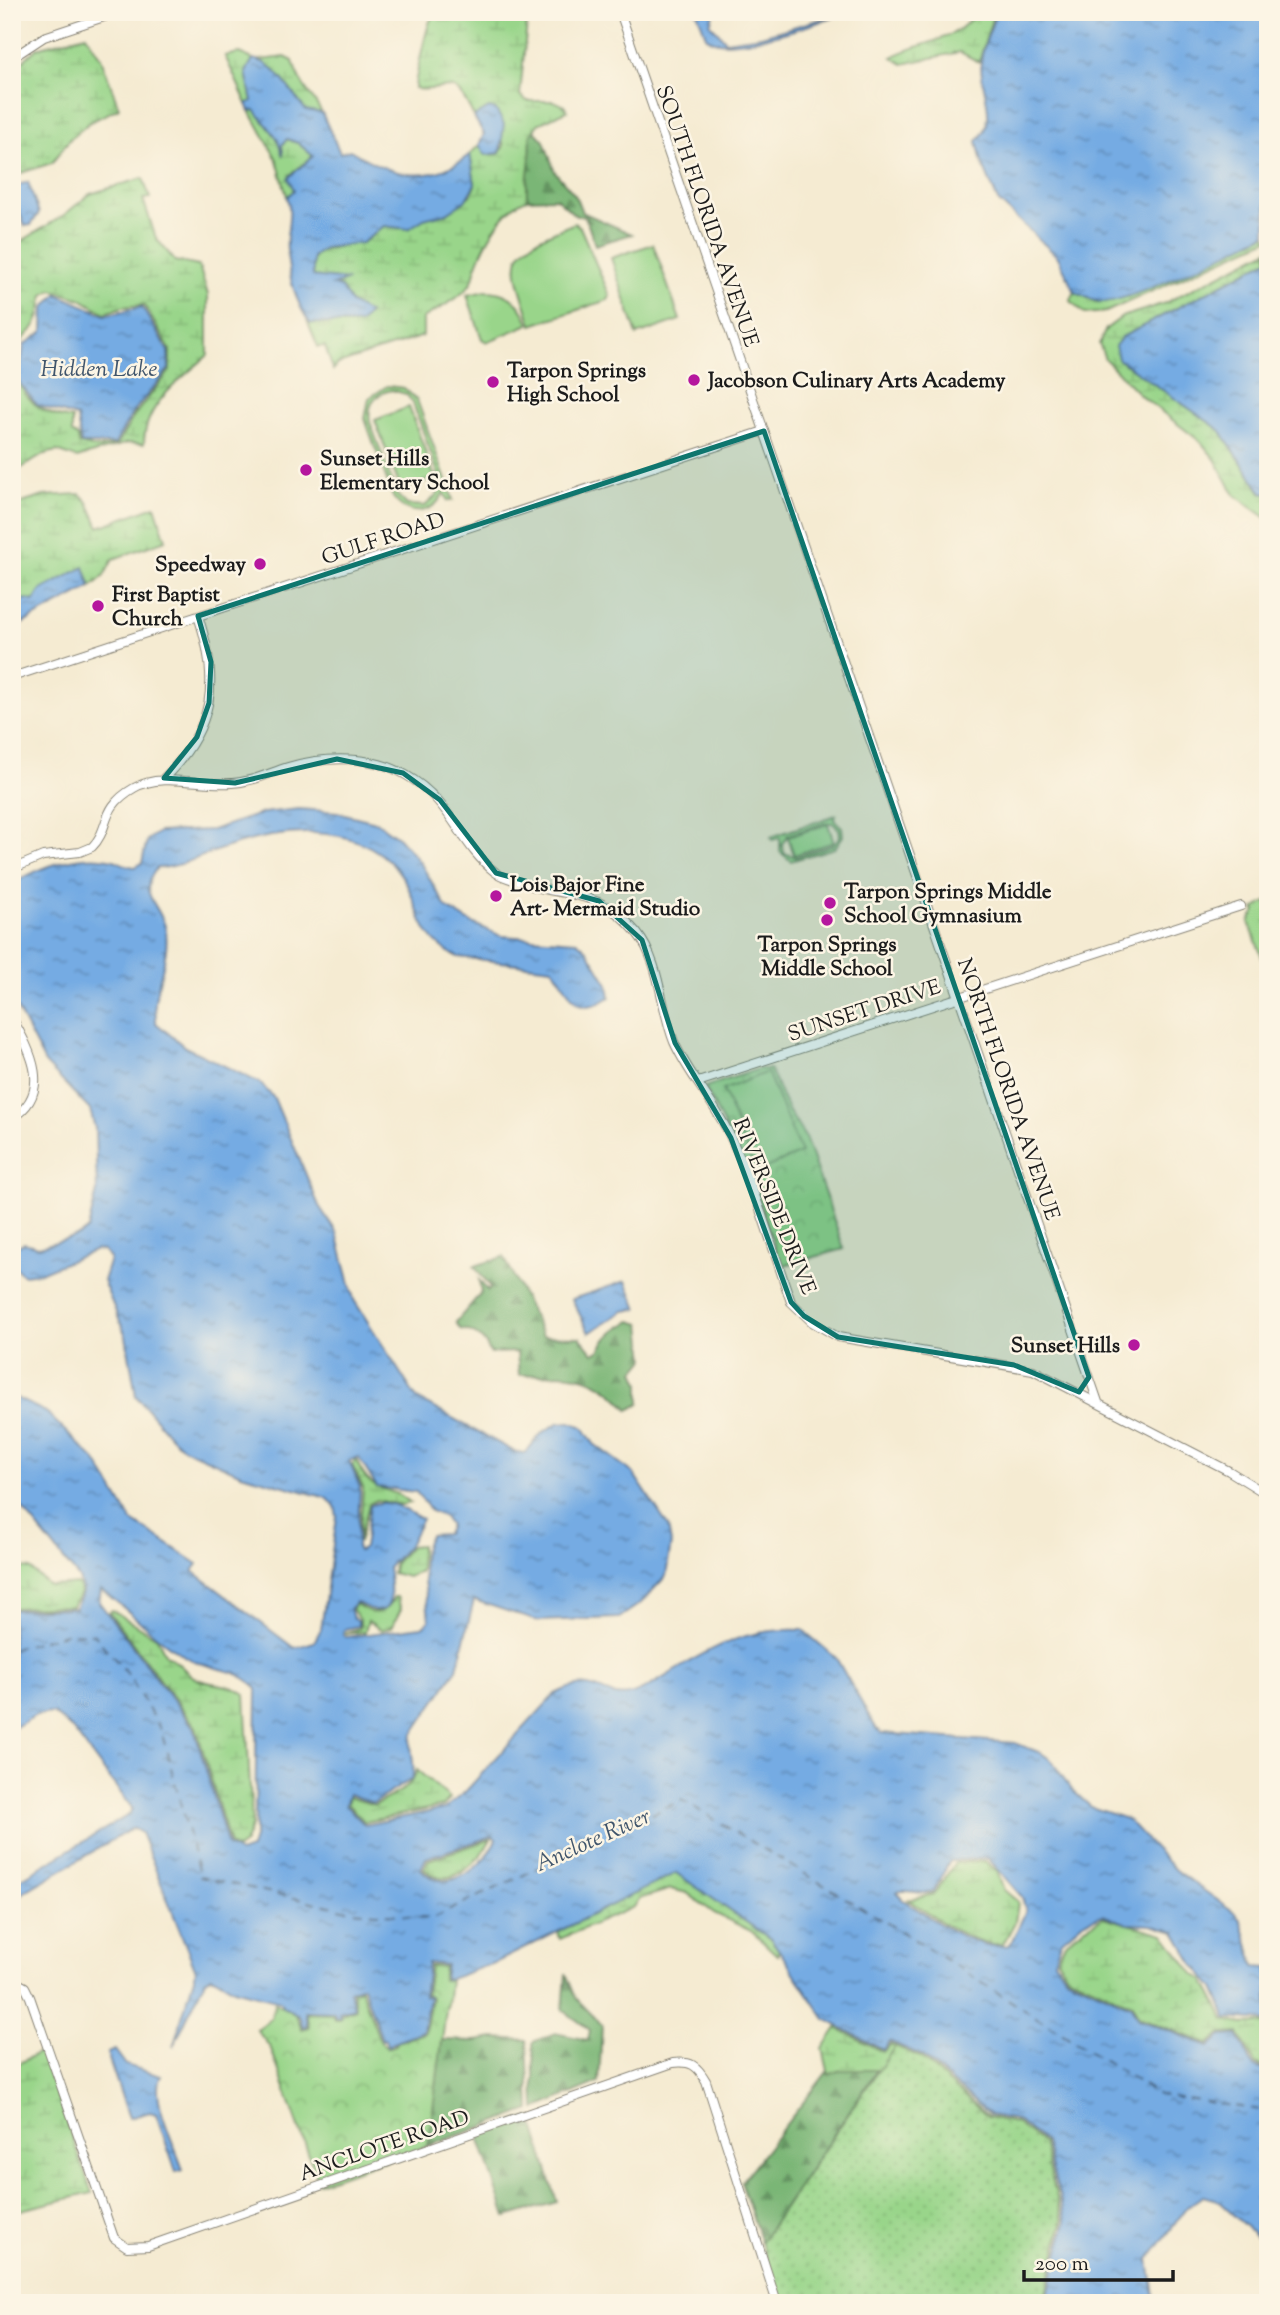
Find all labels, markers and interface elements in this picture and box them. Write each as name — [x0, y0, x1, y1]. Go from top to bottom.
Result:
street label: SOUTH FLORIDA AVENUE — [647, 82, 765, 352]
water label: Hidden Lake — [41, 354, 157, 387]
place label: Tarpon Springs High School — [507, 357, 646, 411]
place label: Jacobson Culinary Arts Academy — [706, 367, 1006, 397]
marker: Jacobson Culinary Arts Academy — [686, 372, 702, 388]
marker: Tarpon Springs High School — [485, 374, 501, 390]
place label: Sunset Hills Elementary School — [320, 445, 490, 499]
marker: Sunset Hills Elementary School — [298, 462, 314, 478]
street label: GULF ROAD — [318, 506, 449, 574]
place label: Speedway — [155, 551, 247, 581]
marker: Speedway — [252, 556, 268, 572]
place label: First Baptist Church — [112, 581, 221, 635]
marker: First Baptist Church — [90, 598, 106, 614]
place label: Lois Bajor Fine Art- Mermaid Studio — [510, 871, 701, 925]
place label: Tarpon Springs Middle School Gymnasium — [844, 878, 1052, 932]
marker: Lois Bajor Fine Art- Mermaid Studio — [488, 888, 504, 904]
marker: Tarpon Springs Middle School Gymnasium — [822, 895, 838, 911]
marker: Tarpon Springs Middle School — [819, 912, 835, 928]
place label: Tarpon Springs Middle School — [758, 931, 896, 985]
street label: NORTH FLORIDA AVENUE — [948, 955, 1066, 1225]
street label: SUNSET DRIVE — [784, 973, 945, 1051]
street label: RIVERSIDE DRIVE — [724, 1114, 822, 1300]
place label: Sunset Hills — [1011, 1332, 1120, 1362]
marker: Sunset Hills — [1126, 1337, 1142, 1353]
water label: Anclote River — [530, 1801, 656, 1881]
street label: ANCLOTE ROAD — [295, 2104, 474, 2190]
scale bar — [1024, 2238, 1173, 2282]
text: 200 m — [1035, 2250, 1089, 2280]

